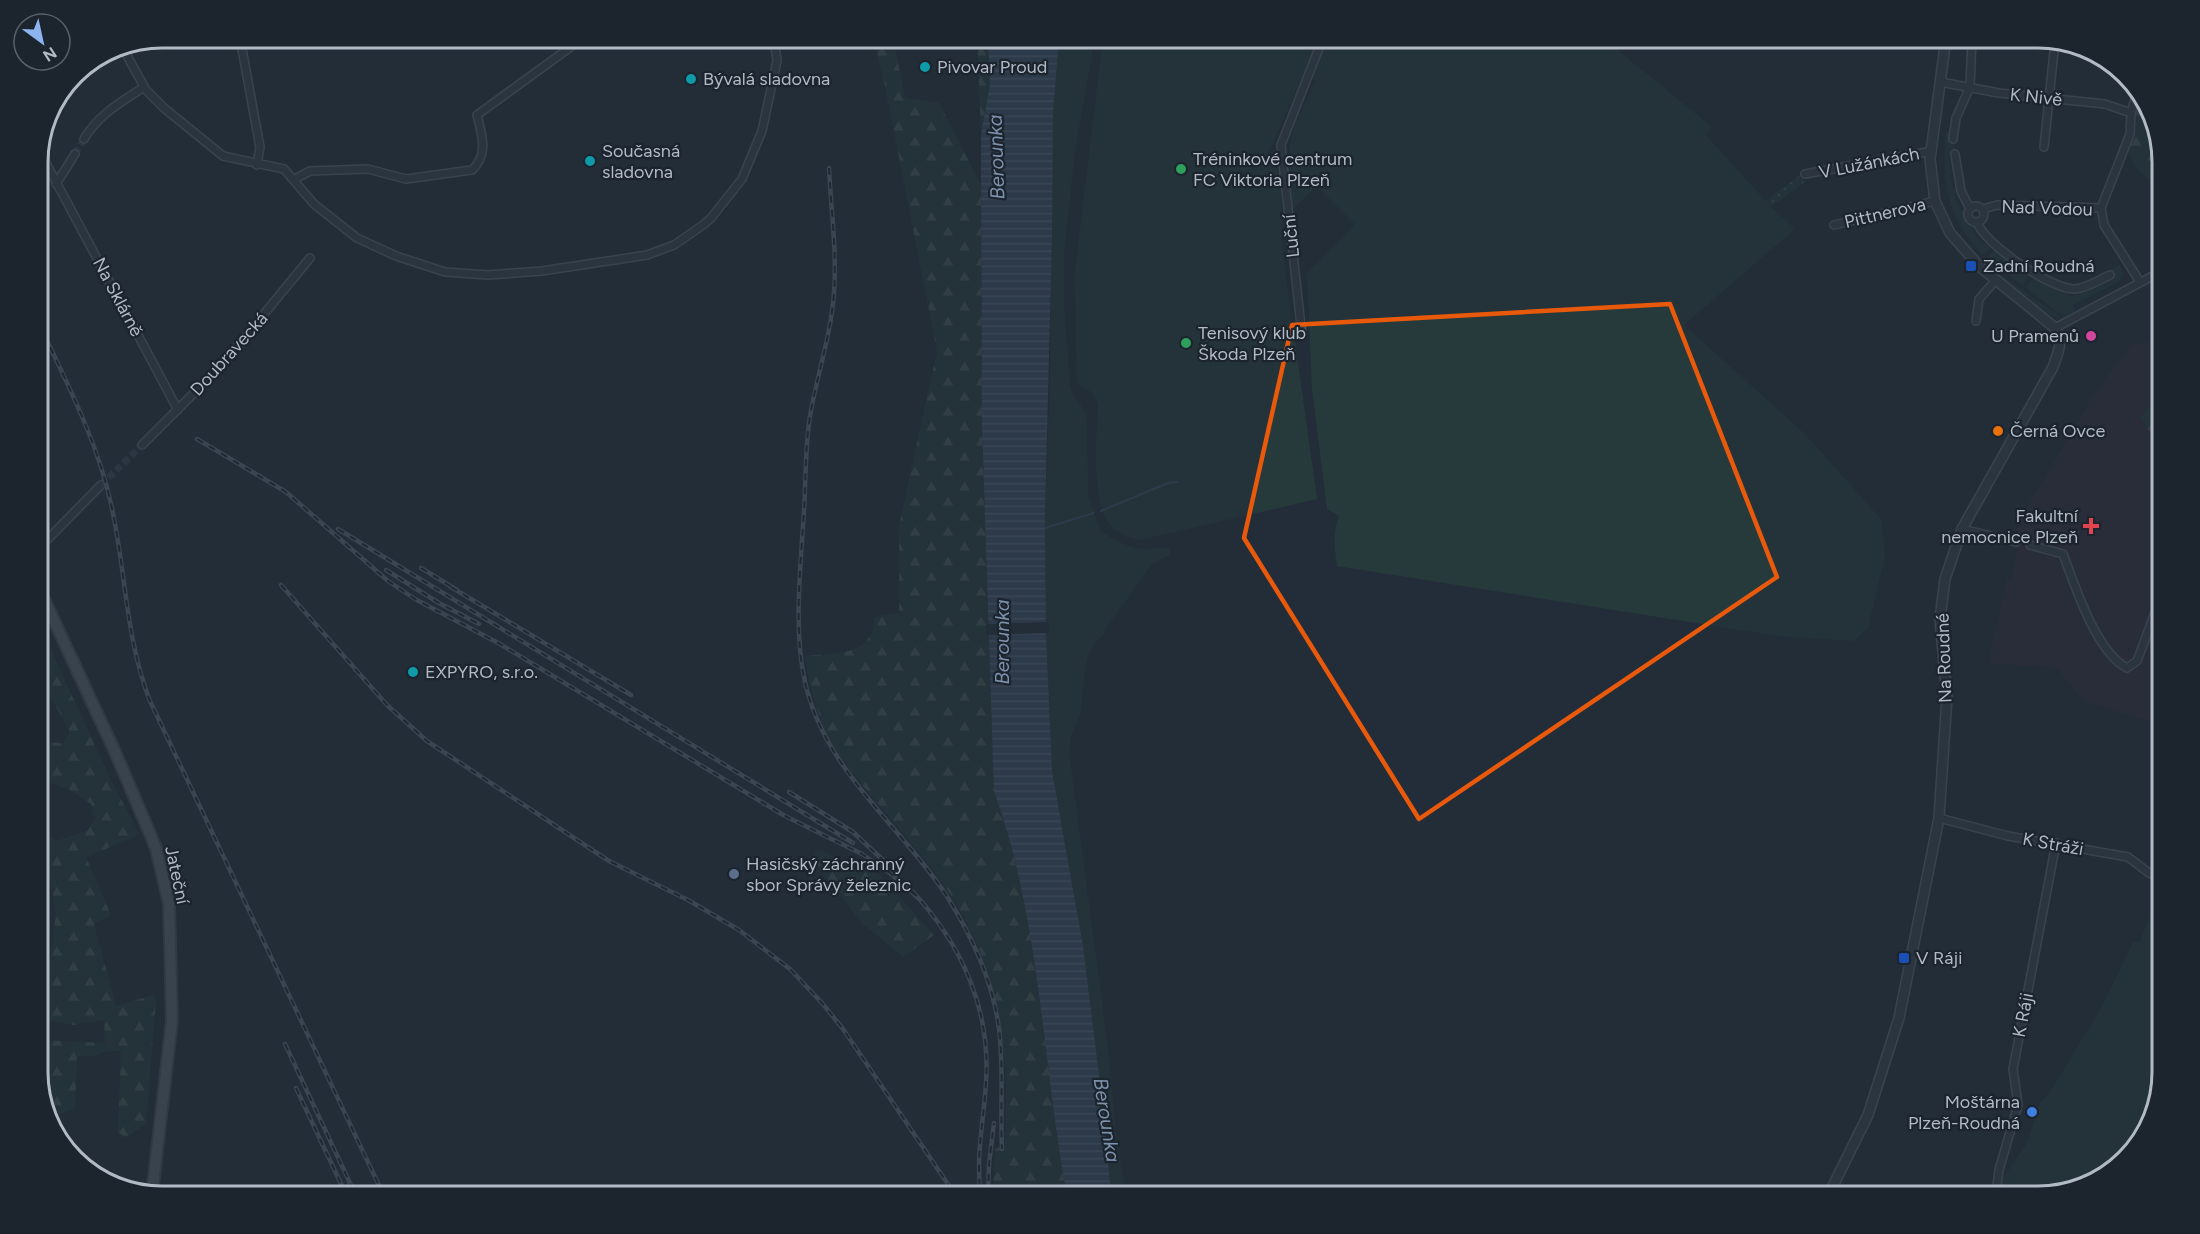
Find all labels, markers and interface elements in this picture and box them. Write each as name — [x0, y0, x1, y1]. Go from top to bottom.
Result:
north arrow — [12, 12, 72, 72]
text: N — [40, 43, 60, 65]
place label: Pivovar Proud — [937, 56, 1047, 78]
marker: Pivovar Proud — [918, 60, 932, 74]
place label: Bývalá sladovna — [703, 68, 830, 90]
marker: Bývalá sladovna — [684, 72, 698, 86]
street label: K Nivě — [2009, 83, 2064, 111]
water label: Berounka — [983, 114, 1009, 200]
place label: Současná sladovna — [602, 140, 680, 183]
street label: V Lužánkách — [1817, 142, 1921, 184]
place label: Tréninkové centrum FC Viktoria Plzeň — [1193, 148, 1352, 191]
marker: Současná sladovna — [583, 154, 597, 168]
marker: Tréninkové centrum FC Viktoria Plzeň — [1174, 162, 1188, 176]
street label: Pittnerova — [1842, 193, 1928, 233]
street label: Nad Vodou — [2001, 195, 2093, 221]
street label: Luční — [1278, 212, 1304, 259]
street label: Na Sklárně — [88, 254, 148, 340]
place label: Zadní Roudná — [1983, 255, 2094, 277]
marker: Zadní Roudná — [1964, 259, 1978, 273]
street label: Doubravecká — [186, 308, 272, 400]
place label: Tenisový klub Škoda Plzeň — [1198, 322, 1306, 365]
place label: U Pramenů — [1991, 325, 2079, 347]
marker: U Pramenů — [2084, 329, 2098, 343]
marker: Tenisový klub Škoda Plzeň — [1179, 336, 1193, 350]
place label: Černá Ovce — [2010, 420, 2105, 442]
marker: Černá Ovce — [1991, 424, 2005, 438]
place label: Fakultní nemocnice Plzeň — [1941, 505, 2079, 548]
marker: Fakultní nemocnice Plzeň — [2082, 517, 2100, 535]
water label: Berounka — [990, 599, 1014, 685]
street label: Na Roudné — [1931, 613, 1957, 703]
place label: EXPYRO, s.r.o. — [425, 661, 538, 683]
marker: EXPYRO, s.r.o. — [406, 665, 420, 679]
street label: K Stráži — [2021, 828, 2085, 860]
street label: Jateční — [160, 844, 194, 907]
place label: Hasičský záchranný sbor Správy železnic — [746, 853, 911, 896]
marker: Hasičský záchranný sbor Správy železnic — [727, 867, 741, 881]
place label: V Ráji — [1916, 947, 1962, 969]
marker: V Ráji — [1897, 951, 1911, 965]
street label: K Ráji — [2008, 991, 2038, 1039]
water label: Berounka — [1088, 1076, 1126, 1164]
place label: Moštárna Plzeň-Roudná — [1908, 1091, 2020, 1134]
marker: Moštárna Plzeň-Roudná — [2025, 1105, 2039, 1119]

